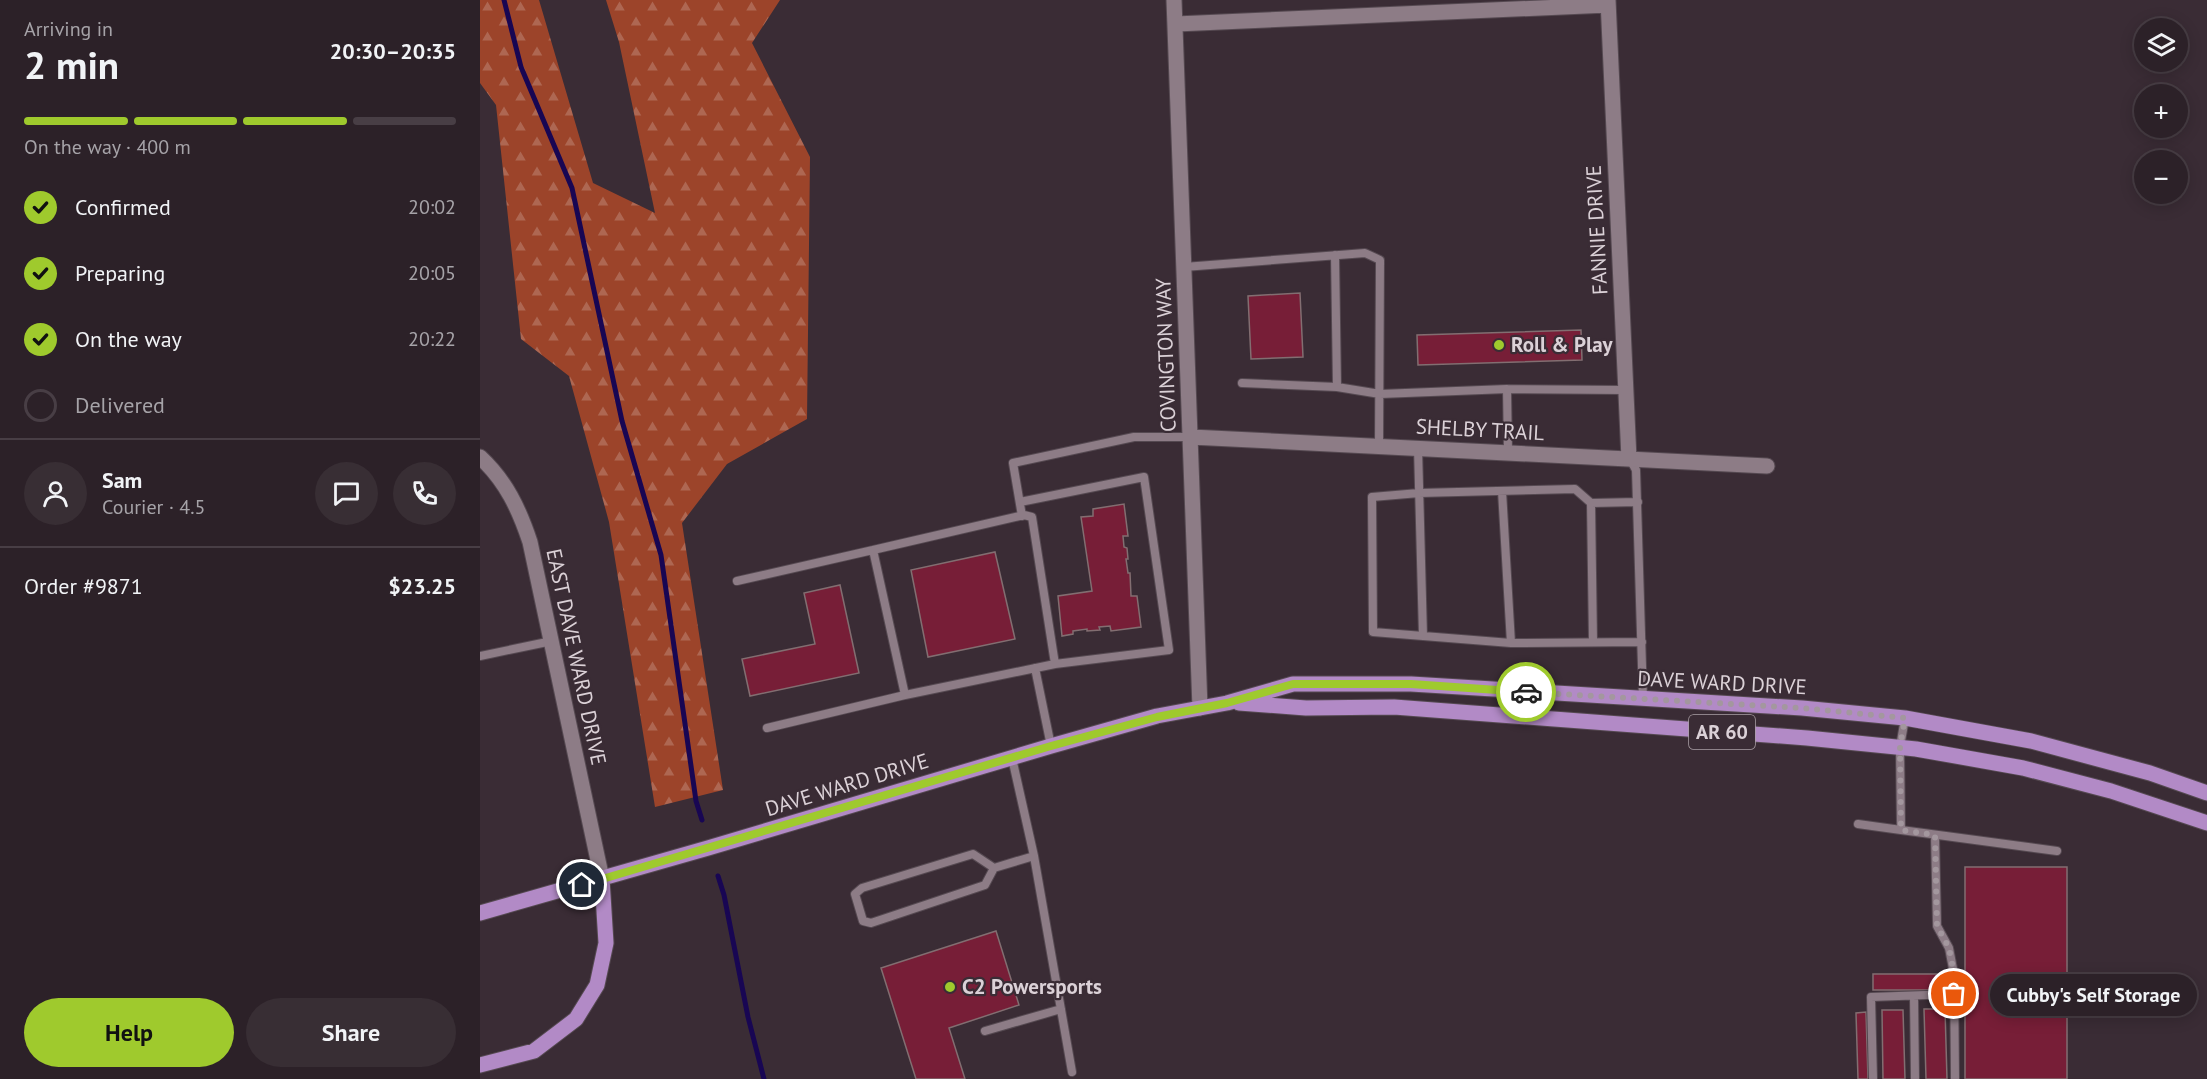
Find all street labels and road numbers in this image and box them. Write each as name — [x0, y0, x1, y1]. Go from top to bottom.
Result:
street label: FANNIE DRIVE — [1580, 164, 1613, 296]
street label: COVINGTON WAY — [1149, 277, 1182, 432]
street label: SHELBY TRAIL — [1415, 413, 1545, 446]
street label: EAST DAVE WARD DRIVE — [540, 546, 613, 768]
street label: DAVE WARD DRIVE — [1637, 665, 1807, 700]
road number: AR 60 — [1689, 715, 1755, 749]
street label: DAVE WARD DRIVE — [762, 747, 932, 822]

